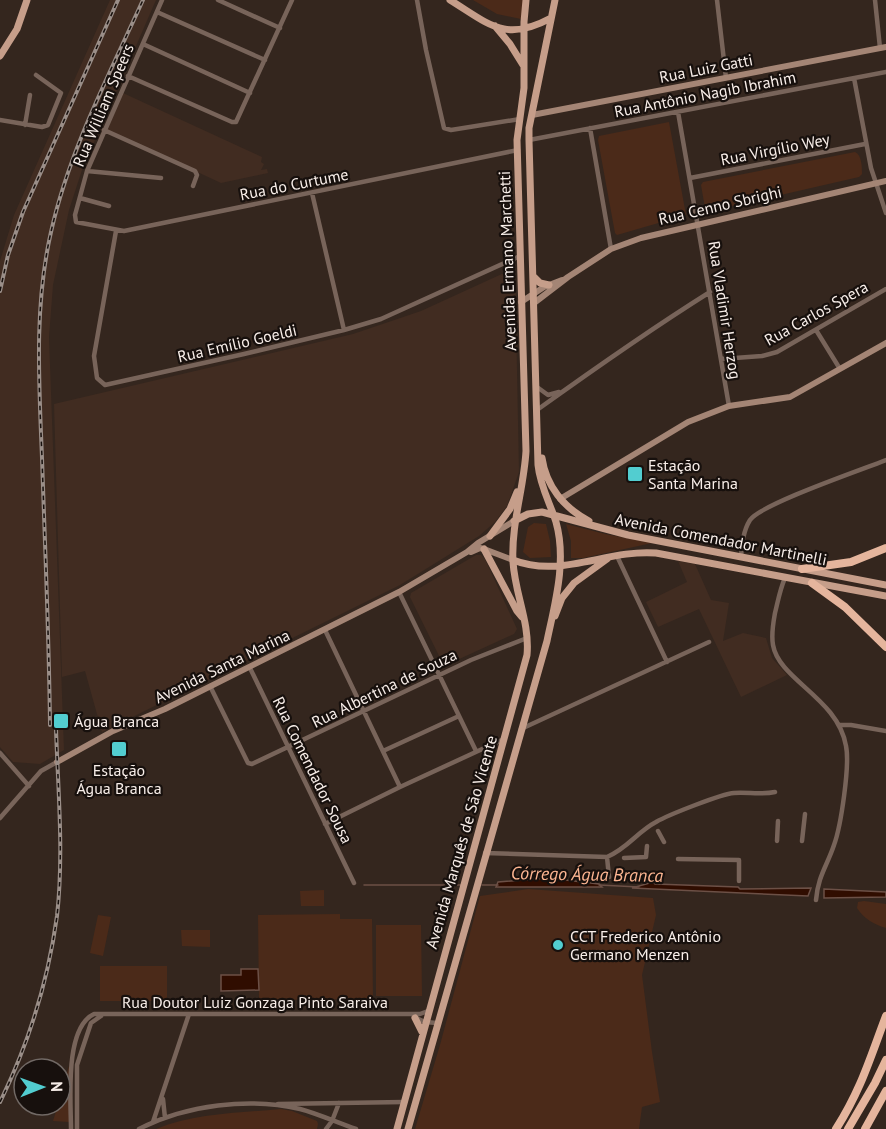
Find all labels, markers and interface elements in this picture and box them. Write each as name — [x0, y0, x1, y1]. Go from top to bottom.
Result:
street label: Rua William Speers — [68, 40, 138, 170]
street label: Rua Luiz Gatti — [658, 49, 754, 87]
street label: Rua Antônio Nagib Ibrahim — [612, 67, 798, 121]
street label: Rua Virgílio Wey — [719, 129, 832, 169]
street label: Rua do Curtume — [238, 164, 350, 204]
street label: Avenida Ermano Marchetti — [494, 171, 520, 351]
street label: Rua Cenno Sbrighi — [656, 181, 784, 229]
street label: Rua Vladimir Herzog — [704, 239, 746, 381]
street label: Rua Carlos Spera — [761, 276, 871, 350]
street label: Rua Emílio Goeldi — [175, 320, 299, 366]
place label: Estação Santa Marina — [648, 455, 738, 493]
marker: Estação Santa Marina — [626, 465, 644, 483]
street label: Avenida Comendador Martinelli — [613, 509, 829, 569]
street label: Avenida Santa Marina — [151, 625, 293, 707]
street label: Rua Albertina de Souza — [308, 644, 460, 732]
street label: Rua Comendador Sousa — [269, 693, 357, 847]
place label: Água Branca — [74, 711, 159, 731]
marker: Água Branca — [52, 712, 70, 730]
street label: Avenida Marquês de São Vicente — [421, 733, 501, 951]
marker: Estação Água Branca — [110, 740, 128, 758]
place label: Estação Água Branca — [76, 760, 162, 798]
water label: Córrego Água Branca — [511, 861, 664, 887]
place label: CCT Frederico Antônio Germano Menzen — [570, 926, 721, 964]
marker: CCT Frederico Antônio Germano Menzen — [551, 938, 565, 952]
street label: Rua Doutor Luiz Gonzaga Pinto Saraiva — [122, 992, 388, 1012]
north arrow — [12, 1057, 72, 1117]
text: N — [47, 1081, 67, 1092]

